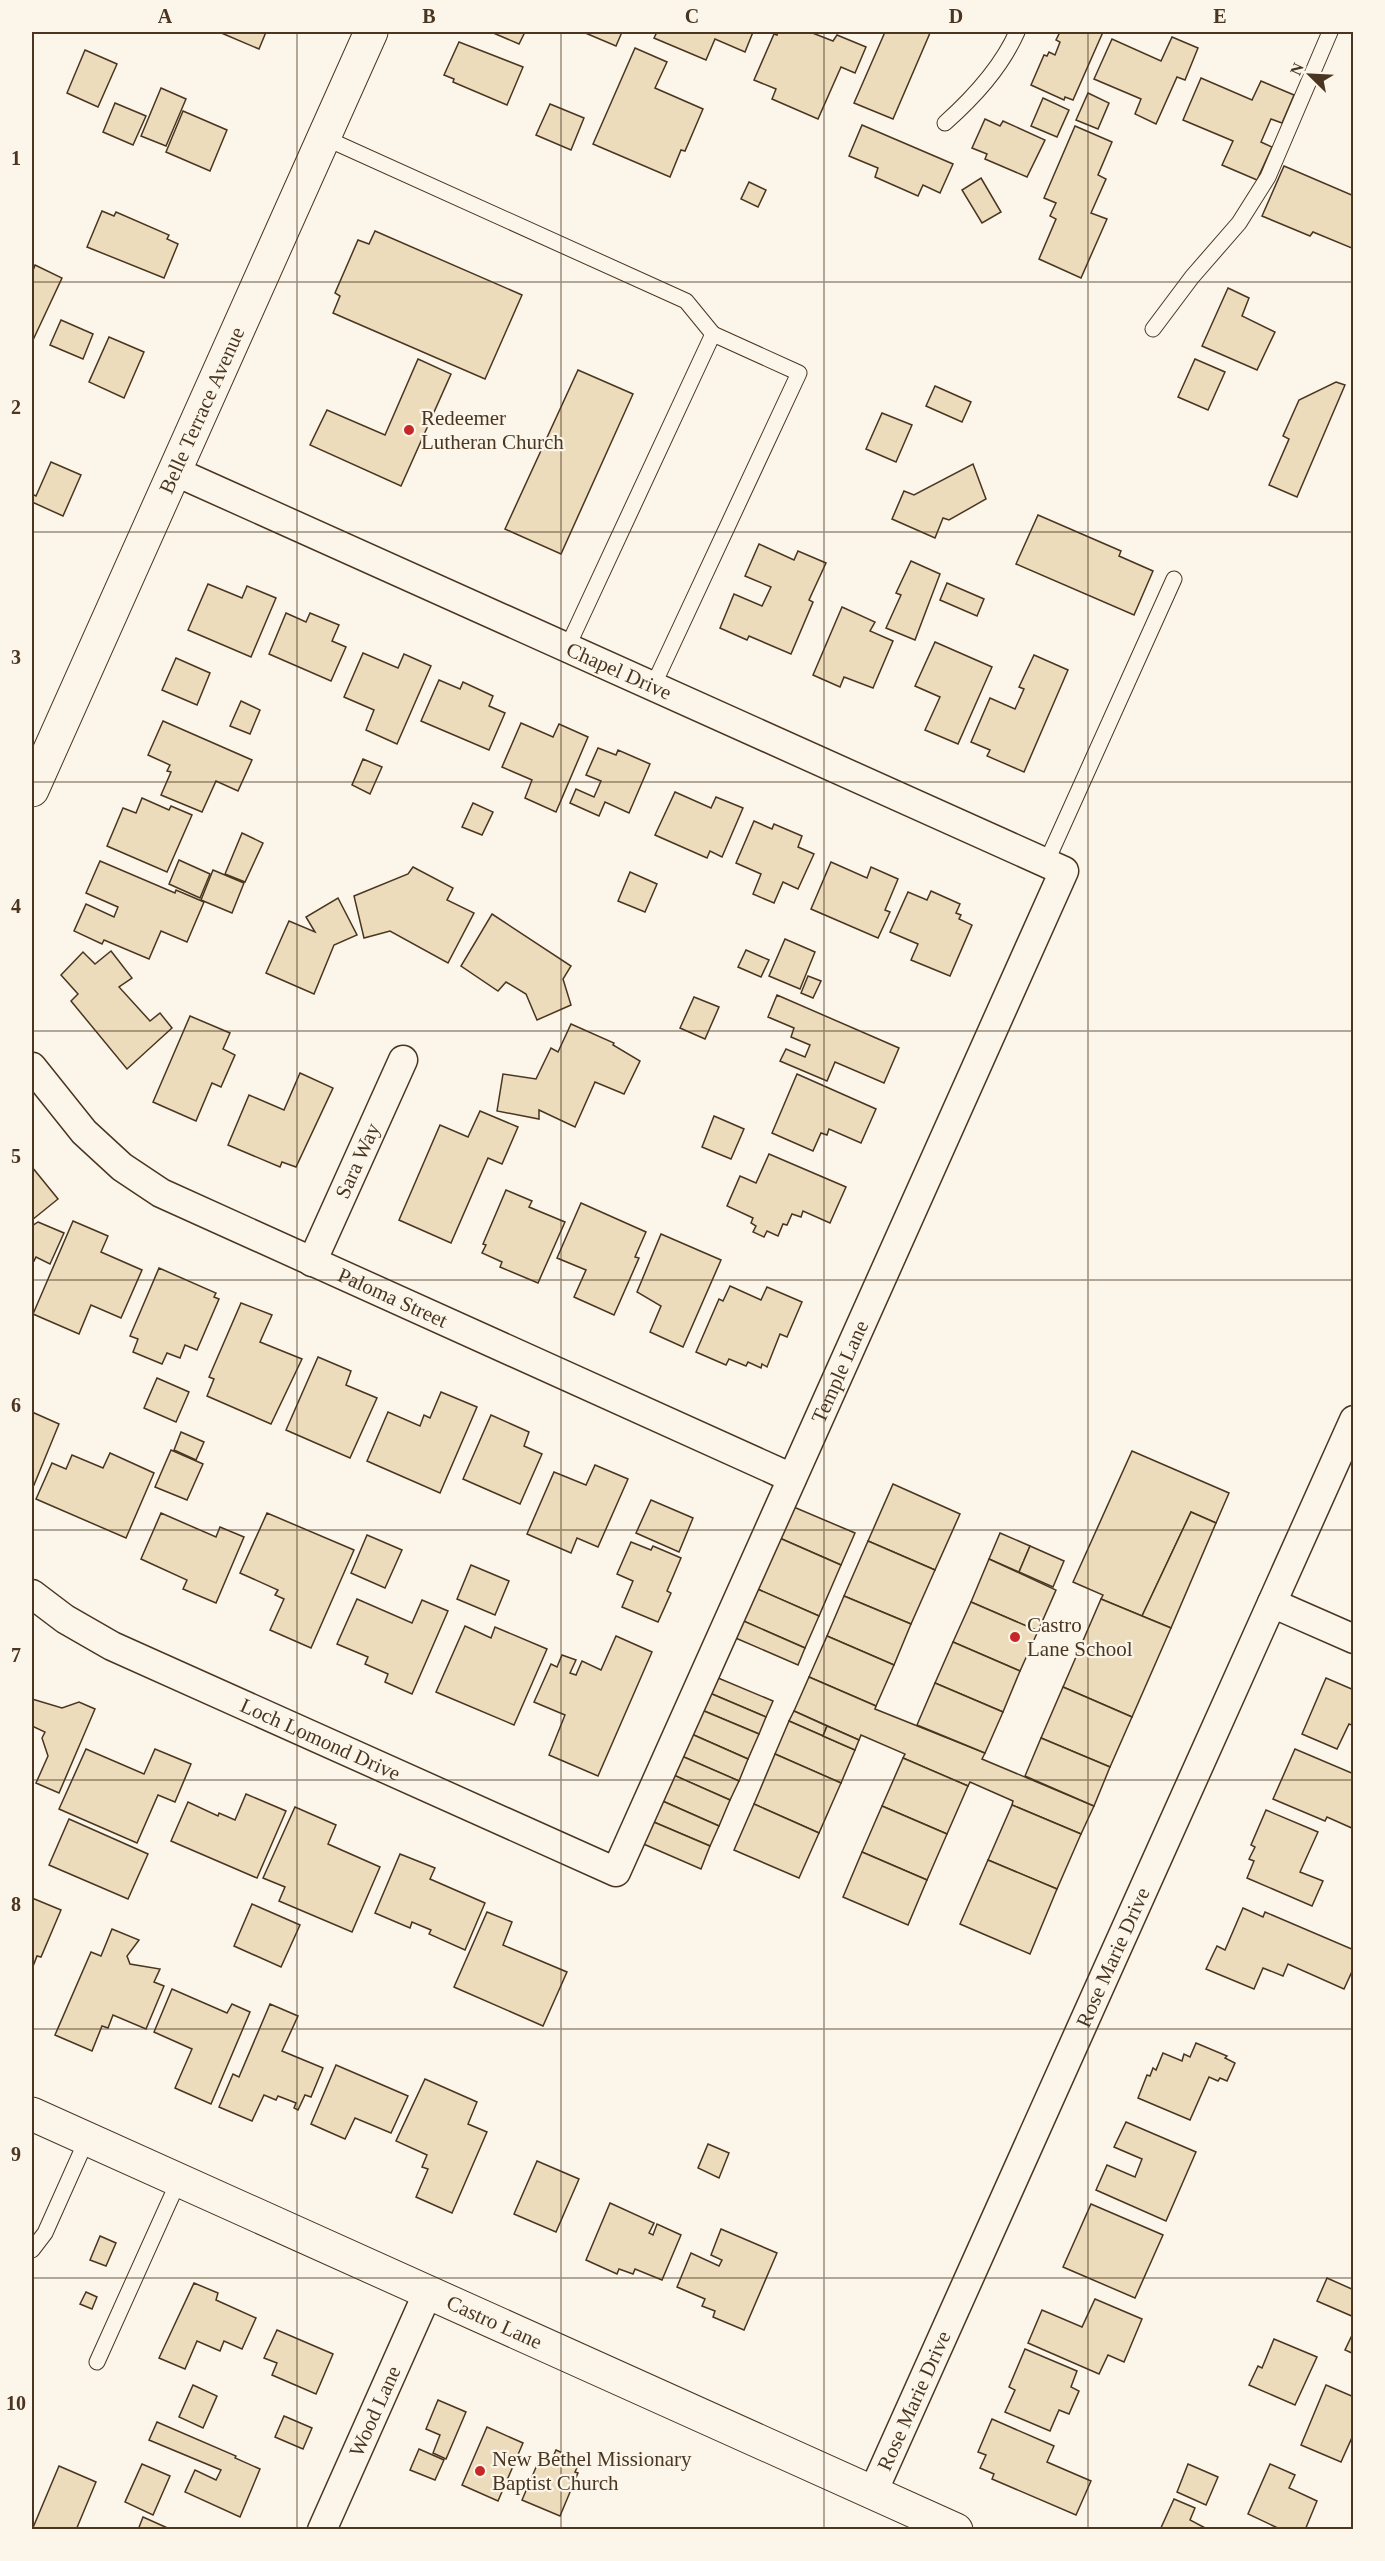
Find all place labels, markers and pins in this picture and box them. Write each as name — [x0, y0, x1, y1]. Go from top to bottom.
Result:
place label: Redeemer Lutheran Church — [421, 406, 564, 454]
marker: Redeemer Lutheran Church — [402, 423, 416, 437]
place label: Castro Lane School — [1027, 1613, 1133, 1661]
marker: Castro Lane School — [1008, 1630, 1022, 1644]
place label: New Bethel Missionary Baptist Church — [492, 2447, 692, 2495]
marker: New Bethel Missionary Baptist Church — [473, 2464, 487, 2478]

